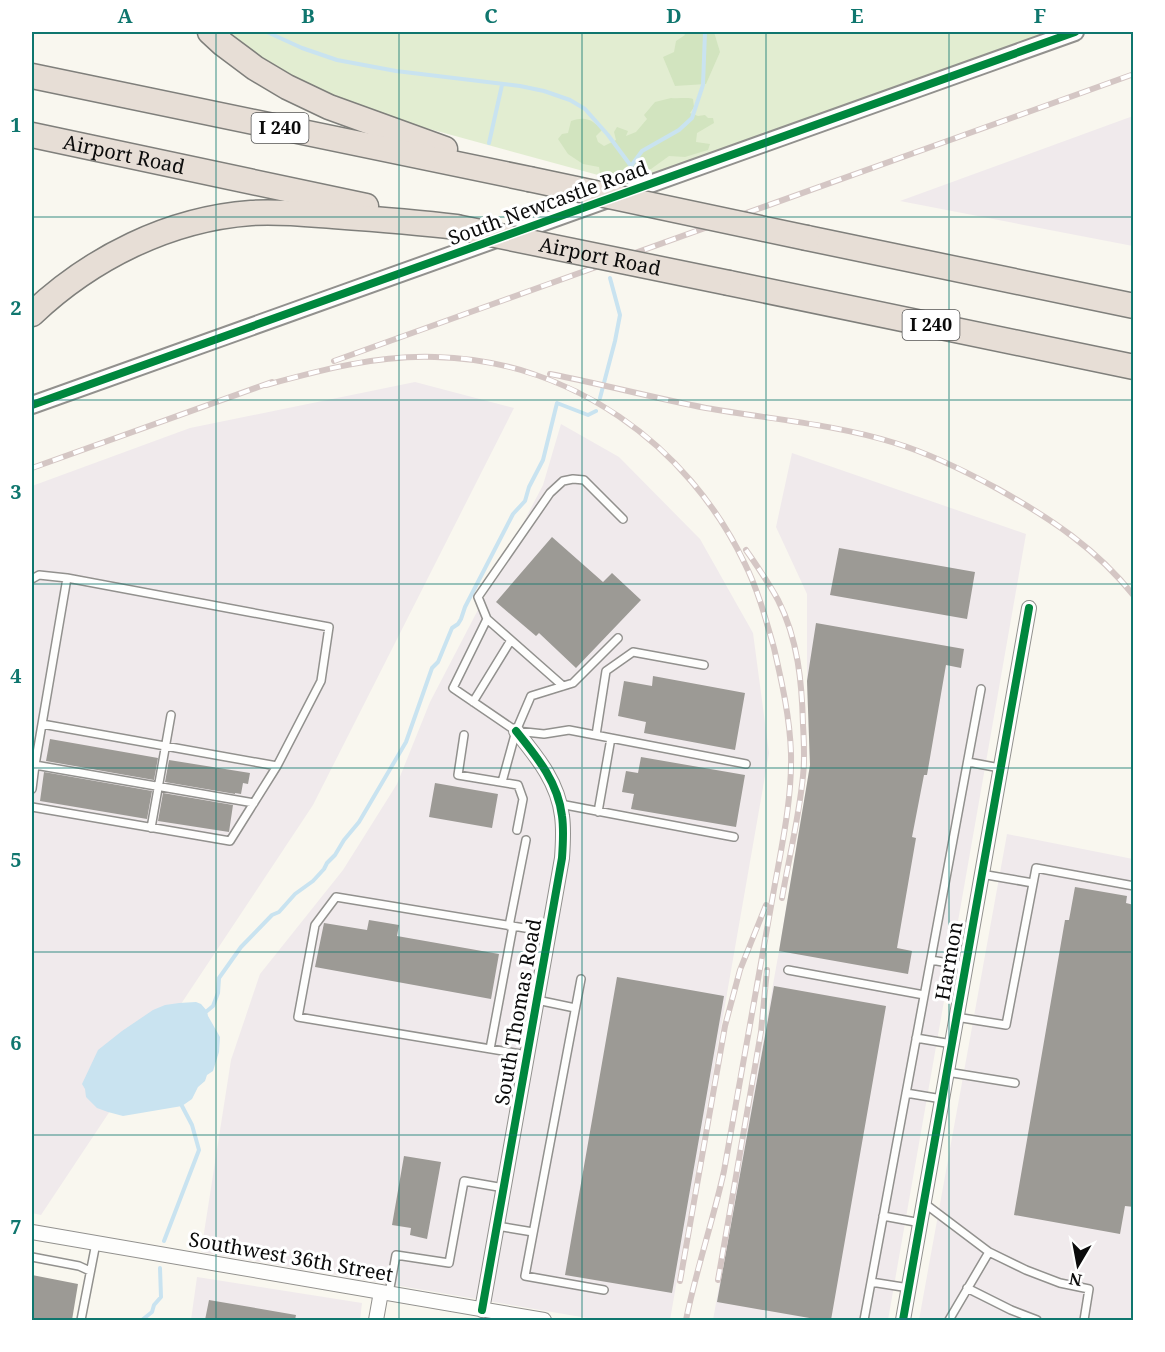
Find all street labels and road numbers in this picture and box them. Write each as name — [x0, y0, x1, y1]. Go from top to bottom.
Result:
road number: I 240 — [252, 113, 308, 143]
street label: Airport Road — [61, 128, 187, 180]
street label: South Newcastle Road — [444, 154, 651, 251]
street label: Airport Road — [537, 230, 663, 282]
road number: I 240 — [902, 310, 960, 340]
street label: South Thomas Road — [488, 916, 547, 1107]
street label: Harmon — [928, 919, 969, 1003]
street label: Southwest 36th Street — [187, 1225, 395, 1288]

